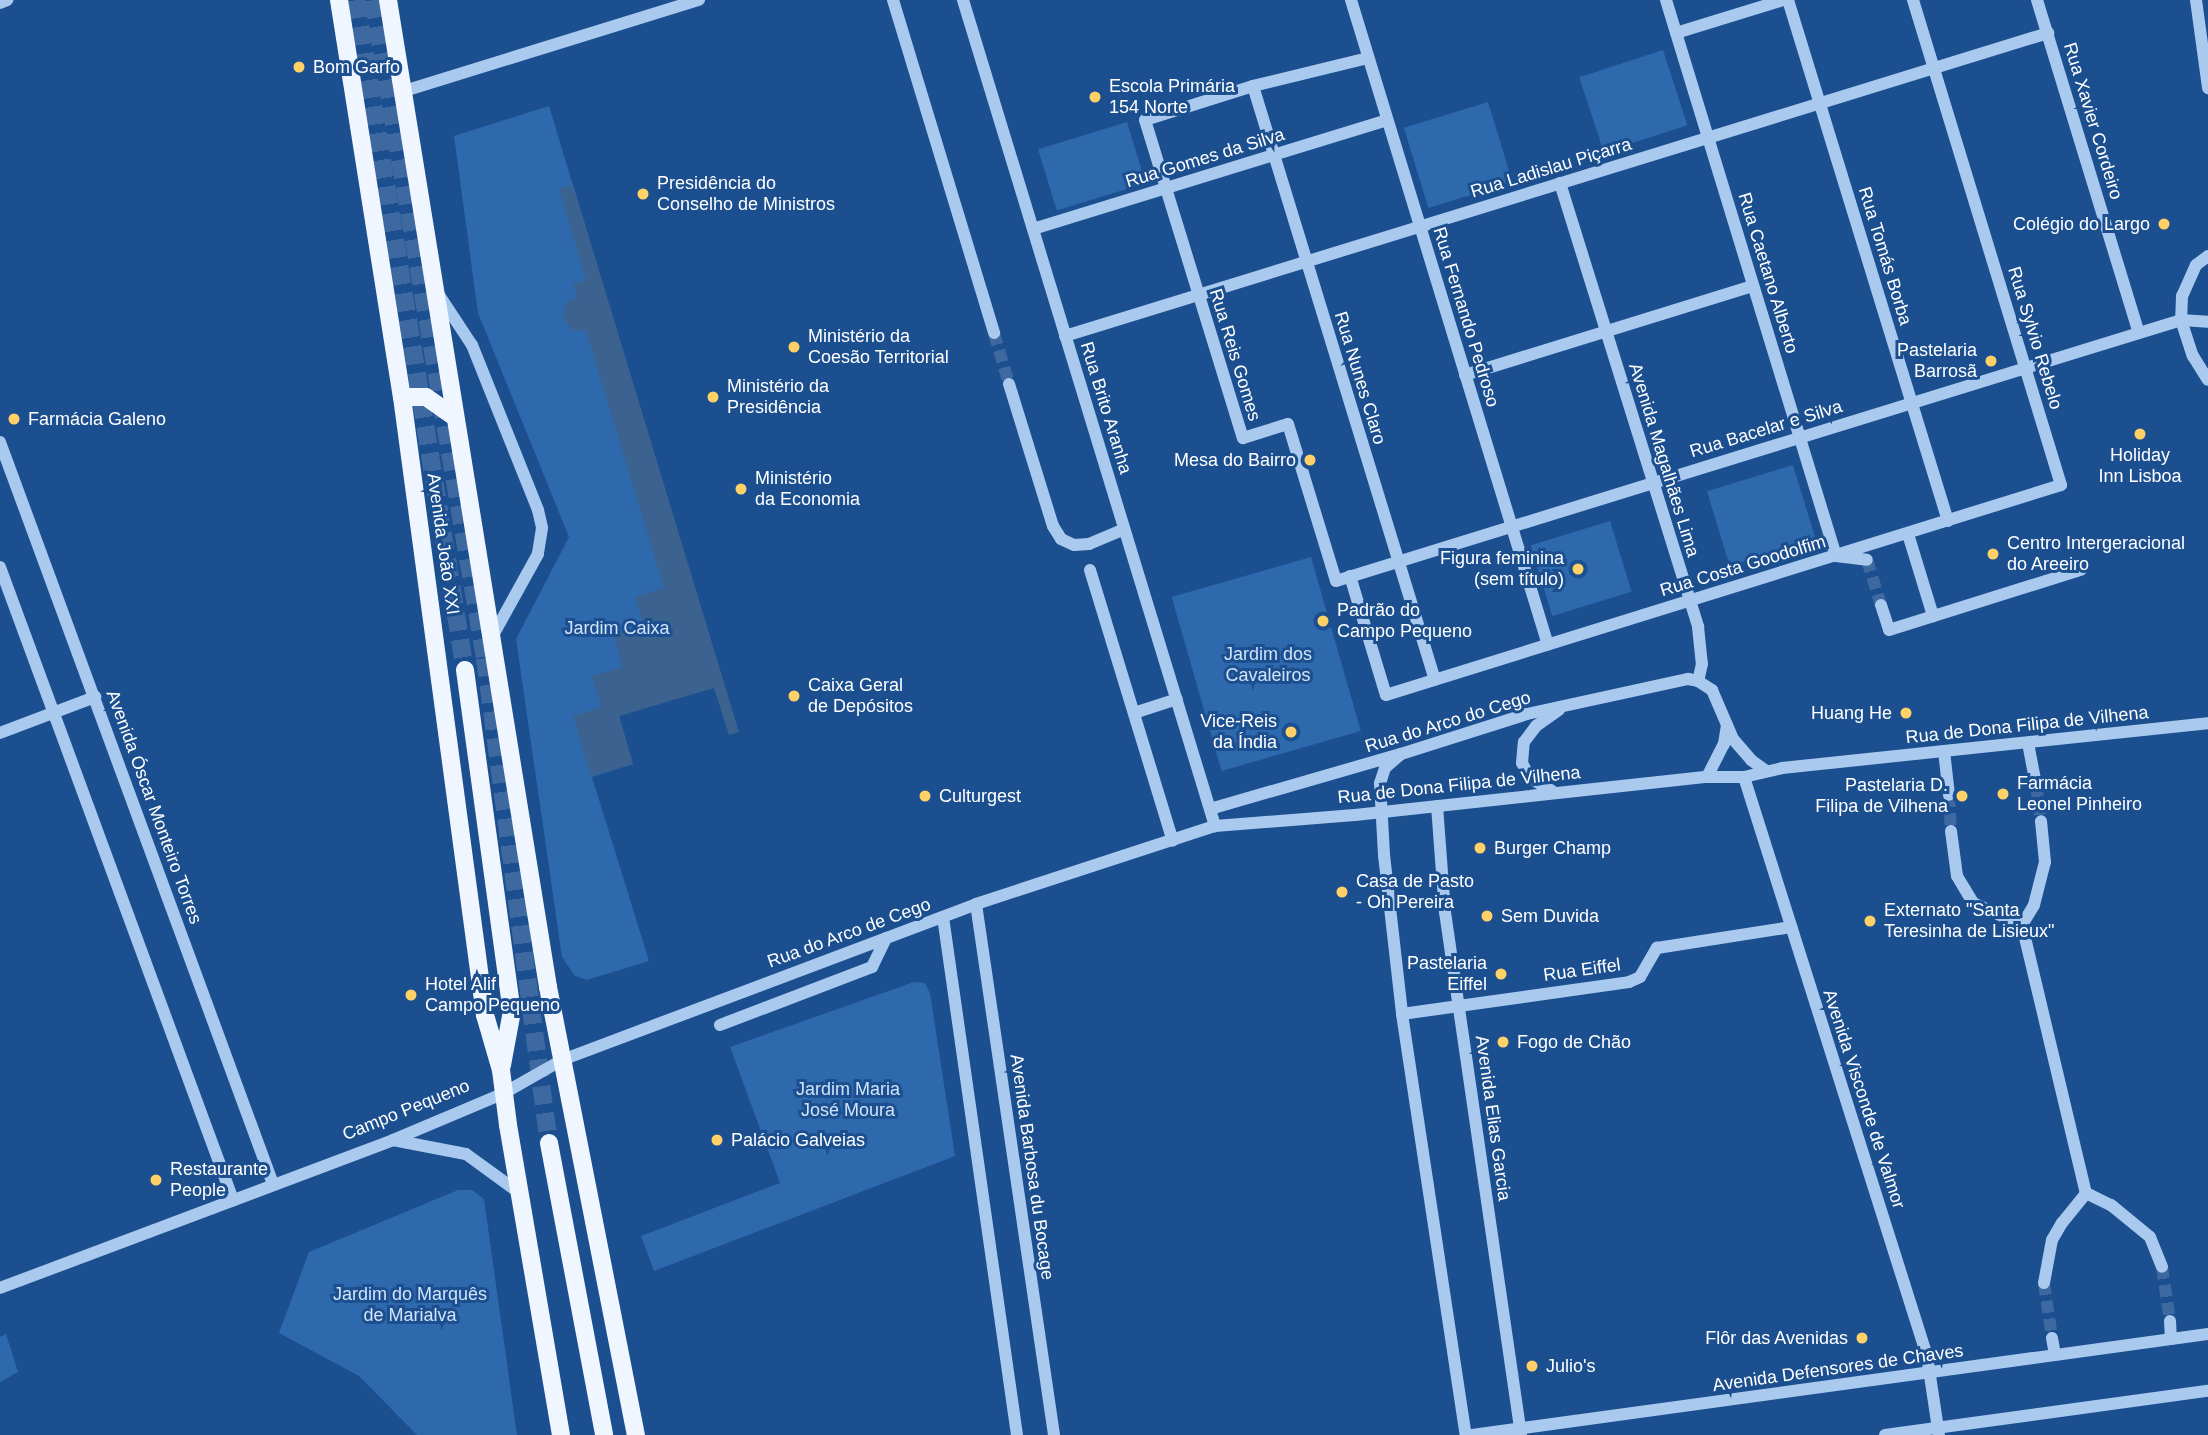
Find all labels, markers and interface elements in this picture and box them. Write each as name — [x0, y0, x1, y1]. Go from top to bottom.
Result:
street label: Rua Xavier Cordeiro — [2059, 40, 2127, 202]
place label: Bom Garfo — [313, 56, 400, 78]
marker: Bom Garfo — [291, 59, 307, 75]
place label: Escola Primária 154 Norte — [1109, 76, 1235, 119]
marker: Escola Primária 154 Norte — [1087, 89, 1103, 105]
street label: Rua Gomes da Silva — [1123, 124, 1287, 192]
street label: Rua Ladislau Piçarra — [1468, 133, 1634, 203]
place label: Presidência do Conselho de Ministros — [657, 173, 835, 216]
street label: Rua Tomás Borba — [1854, 184, 1916, 328]
marker: Presidência do Conselho de Ministros — [635, 186, 651, 202]
street label: Rua Caetano Alberto — [1733, 189, 1803, 357]
place label: Colégio do Largo — [2013, 213, 2150, 235]
marker: Colégio do Largo — [2156, 216, 2172, 232]
street label: Rua Fernando Pedroso — [1428, 224, 1504, 410]
street label: Rua Sylvio Rebelo — [2003, 264, 2067, 412]
street label: Rua Reis Gomes — [1205, 286, 1265, 424]
street label: Rua Nunes Claro — [1329, 309, 1391, 447]
place label: Ministério da Coesão Territorial — [808, 326, 949, 368]
marker: Ministério da Coesão Territorial — [786, 339, 802, 355]
street label: Rua Brito Aranha — [1075, 339, 1137, 477]
place label: Pastelaria Barrosã — [1897, 340, 1977, 382]
marker: Pastelaria Barrosã — [1983, 353, 1999, 369]
street label: Avenida Magalhães Lima — [1624, 360, 1704, 560]
place label: Ministério da Presidência — [727, 376, 829, 418]
marker: Ministério da Presidência — [705, 389, 721, 405]
street label: Rua Bacelar e Silva — [1687, 396, 1845, 462]
place label: Farmácia Galeno — [28, 408, 166, 430]
marker: Farmácia Galeno — [6, 411, 22, 427]
marker: Holiday Inn Lisboa — [2132, 426, 2148, 442]
place label: Holiday Inn Lisboa — [2098, 445, 2182, 488]
place label: Mesa do Bairro — [1174, 449, 1296, 471]
marker: Mesa do Bairro — [1302, 452, 1318, 468]
place label: Ministério da Economia — [755, 468, 860, 510]
street label: Avenida João XXI — [422, 472, 464, 616]
marker: Ministério da Economia — [733, 481, 749, 497]
street label: Rua Costa Goodolfim — [1658, 531, 1828, 601]
place label: Centro Intergeracional do Areeiro — [2007, 533, 2185, 576]
marker: Centro Intergeracional do Areeiro — [1985, 546, 2001, 562]
place label: Figura feminina (sem título) — [1440, 548, 1564, 590]
marker: Figura feminina (sem título) — [1570, 561, 1586, 577]
place label: Padrão do Campo Pequeno — [1337, 600, 1472, 642]
marker: Padrão do Campo Pequeno — [1315, 613, 1331, 629]
park label: Jardim Caixa — [564, 617, 670, 639]
park label: Jardim dos Cavaleiros — [1224, 644, 1312, 686]
place label: Caixa Geral de Depósitos — [808, 675, 913, 718]
street label: Rua do Arco do Cego — [1362, 686, 1534, 758]
street label: Avenida Óscar Monteiro Torres — [101, 687, 207, 927]
marker: Caixa Geral de Depósitos — [786, 688, 802, 704]
place label: Huang He — [1811, 702, 1892, 724]
street label: Rua de Dona Filipa de Vilhena — [1905, 702, 2149, 748]
marker: Huang He — [1898, 705, 1914, 721]
place label: Vice-Reis da Índia — [1200, 711, 1277, 754]
marker: Vice-Reis da Índia — [1283, 724, 1299, 740]
street label: Rua de Dona Filipa de Vilhena — [1337, 762, 1581, 808]
place label: Farmácia Leonel Pinheiro — [2017, 773, 2142, 816]
place label: Pastelaria D. Filipa de Vilhena — [1815, 775, 1948, 818]
place label: Culturgest — [939, 785, 1021, 807]
marker: Farmácia Leonel Pinheiro — [1995, 786, 2011, 802]
marker: Culturgest — [917, 788, 933, 804]
marker: Pastelaria D. Filipa de Vilhena — [1954, 788, 1970, 804]
place label: Burger Champ — [1494, 837, 1611, 859]
marker: Burger Champ — [1472, 840, 1488, 856]
place label: Casa de Pasto - Oh Pereira — [1356, 871, 1474, 914]
marker: Casa de Pasto - Oh Pereira — [1334, 884, 1350, 900]
street label: Rua do Arco de Cego — [764, 893, 934, 973]
place label: Externato "Santa Teresinha de Lisieux" — [1884, 900, 2054, 942]
place label: Sem Duvida — [1501, 905, 1599, 927]
marker: Sem Duvida — [1479, 908, 1495, 924]
marker: Externato "Santa Teresinha de Lisieux" — [1862, 913, 1878, 929]
place label: Pastelaria Eiffel — [1407, 953, 1487, 996]
street label: Rua Eiffel — [1542, 954, 1622, 986]
marker: Pastelaria Eiffel — [1493, 966, 1509, 982]
place label: Hotel Alif Campo Pequeno — [425, 974, 560, 1016]
marker: Hotel Alif Campo Pequeno — [403, 987, 419, 1003]
street label: Avenida Visconde de Valmor — [1818, 987, 1910, 1211]
place label: Fogo de Chão — [1517, 1031, 1631, 1053]
street label: Avenida Elias Garcia — [1471, 1034, 1515, 1202]
marker: Fogo de Chão — [1495, 1034, 1511, 1050]
street label: Avenida Barbosa du Bocage — [1005, 1053, 1059, 1281]
street label: Campo Pequeno — [339, 1075, 473, 1145]
park label: Jardim Maria José Moura — [796, 1079, 900, 1122]
place label: Palácio Galveias — [731, 1129, 865, 1151]
marker: Palácio Galveias — [709, 1132, 725, 1148]
place label: Restaurante People — [170, 1159, 268, 1202]
marker: Restaurante People — [148, 1172, 164, 1188]
park label: Jardim do Marquês de Marialva — [333, 1284, 487, 1326]
place label: Flôr das Avenidas — [1704, 1327, 1848, 1349]
marker: Flôr das Avenidas — [1854, 1330, 1870, 1346]
street label: Avenida Defensores de Chaves — [1711, 1340, 1965, 1396]
place label: Julio's — [1546, 1355, 1595, 1377]
marker: Julio's — [1524, 1358, 1540, 1374]

